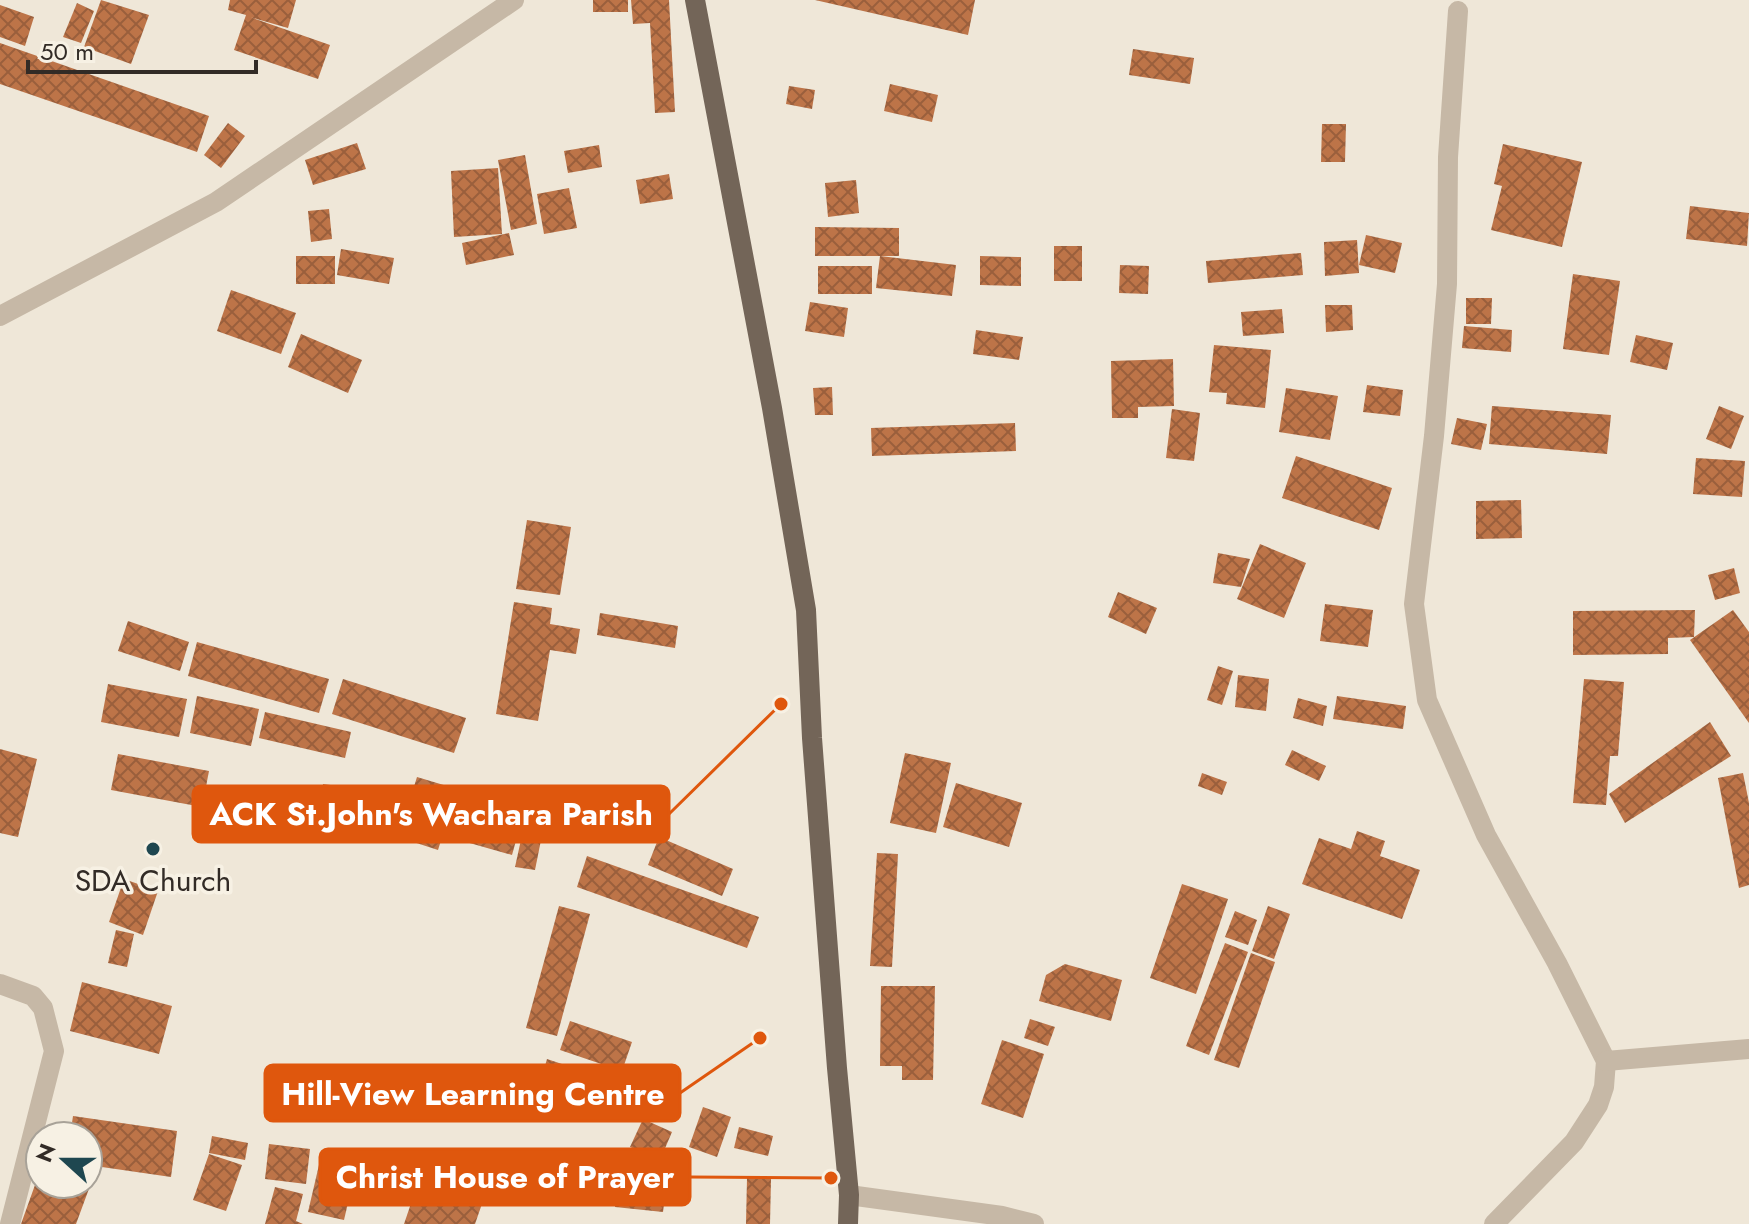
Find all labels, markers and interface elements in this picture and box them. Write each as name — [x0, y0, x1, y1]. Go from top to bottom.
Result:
scale bar — [28, 24, 256, 74]
text: 50 m — [40, 34, 94, 69]
callout: ACK St.John's Wachara Parish — [193, 786, 669, 842]
text: ACK St.John's Wachara Parish — [208, 791, 653, 837]
marker: SDA Church — [144, 840, 162, 858]
place label: SDA Church — [75, 859, 231, 902]
callout: Hill-View Learning Centre — [265, 1065, 680, 1121]
text: Hill-View Learning Centre — [281, 1071, 665, 1117]
north arrow — [24, 1120, 104, 1200]
text: N — [27, 1139, 63, 1167]
callout: Christ House of Prayer — [320, 1149, 690, 1205]
text: Christ House of Prayer — [336, 1154, 674, 1200]

